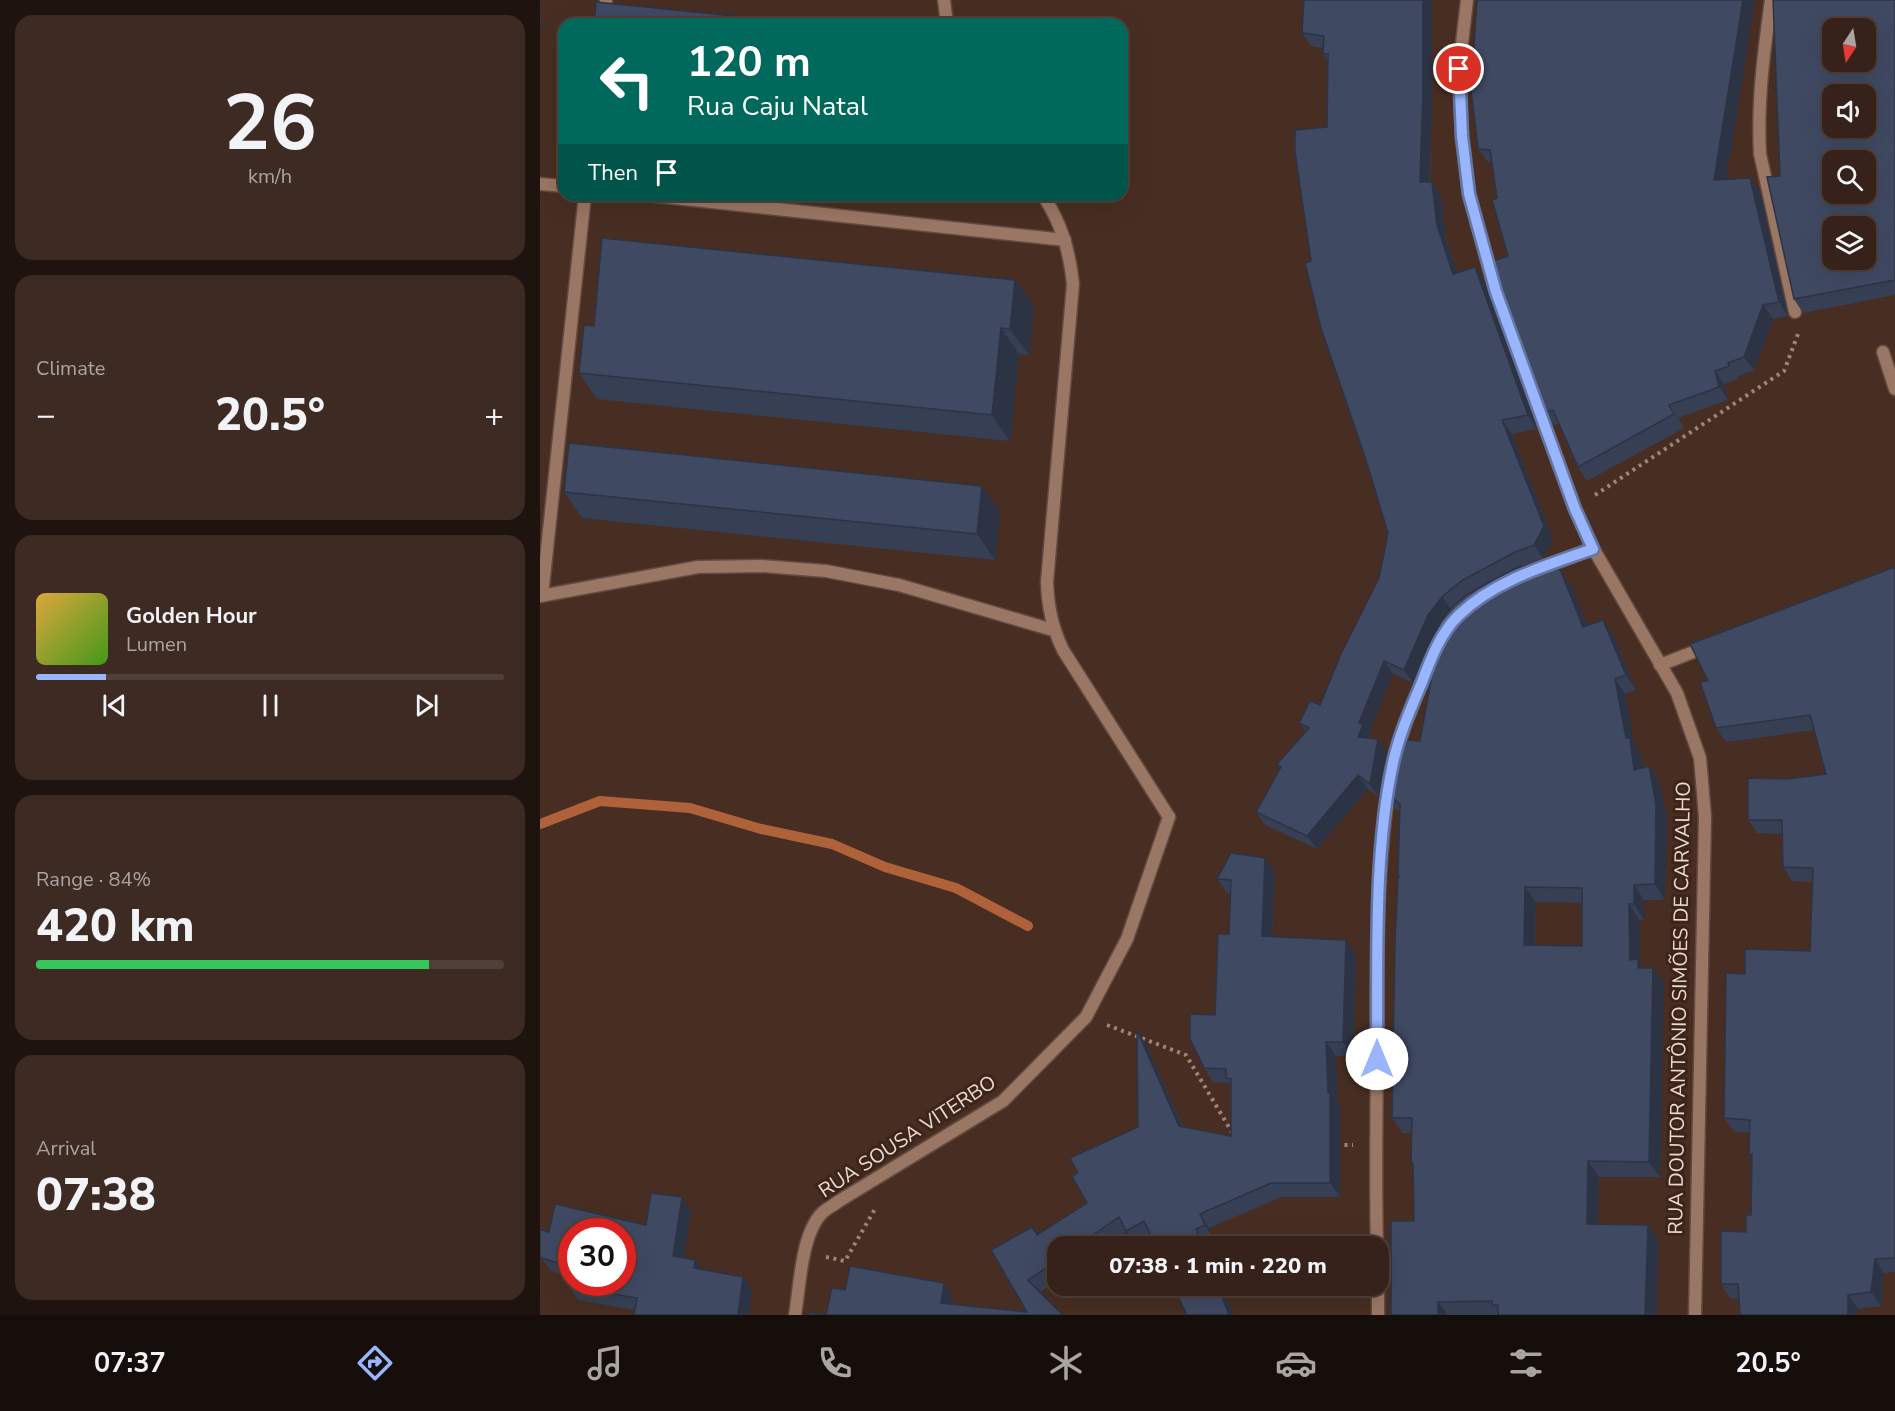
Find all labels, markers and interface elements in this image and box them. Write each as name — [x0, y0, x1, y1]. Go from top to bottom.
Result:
north arrow — [1822, 18, 1876, 72]
map controls — [1822, 18, 1876, 270]
text: 120 m — [687, 34, 811, 91]
icon: left — [588, 42, 666, 120]
pin — [1433, 43, 1484, 94]
icon: arrive — [1442, 52, 1475, 85]
text: 26 — [223, 70, 317, 177]
button: sound — [1822, 84, 1876, 138]
text: Rua Caju Natal — [687, 88, 868, 125]
button: search — [1822, 150, 1876, 204]
icon: arrive — [650, 156, 683, 189]
text: Then — [588, 158, 638, 188]
text: km/h — [248, 163, 292, 190]
button: layers — [1822, 216, 1876, 270]
text: Climate — [36, 355, 105, 382]
text: 20.5° — [215, 385, 325, 446]
text: − — [36, 393, 56, 438]
text: + — [484, 393, 504, 438]
text: Golden Hour — [126, 601, 257, 631]
text: Lumen — [126, 631, 187, 658]
icon: previous — [98, 689, 131, 722]
icon: pause — [254, 689, 287, 722]
icon: next — [410, 689, 443, 722]
street label: RUA DOUTOR ANTÔNIO SIMÕES DE CARVALHO — [1662, 781, 1697, 1235]
text: Range · 84% — [36, 866, 151, 893]
text: 420 km — [36, 896, 195, 957]
position arrow — [1345, 1027, 1409, 1091]
street label: RUA SOUSA VITERBO — [813, 1069, 1001, 1204]
text: Arrival — [36, 1135, 96, 1162]
text: 07:38 — [36, 1165, 156, 1226]
speed limit sign: 30 — [558, 1218, 636, 1296]
text: 07:38 · 1 min · 220 m — [1109, 1251, 1327, 1281]
icon: directions — [354, 1342, 396, 1384]
icon: music — [584, 1342, 626, 1384]
icon: phone — [814, 1342, 856, 1384]
icon: climate — [1045, 1342, 1087, 1384]
icon: car — [1275, 1342, 1317, 1384]
icon: filters — [1505, 1342, 1547, 1384]
text: 07:37 — [94, 1345, 166, 1382]
text: 20.5° — [1735, 1345, 1801, 1382]

